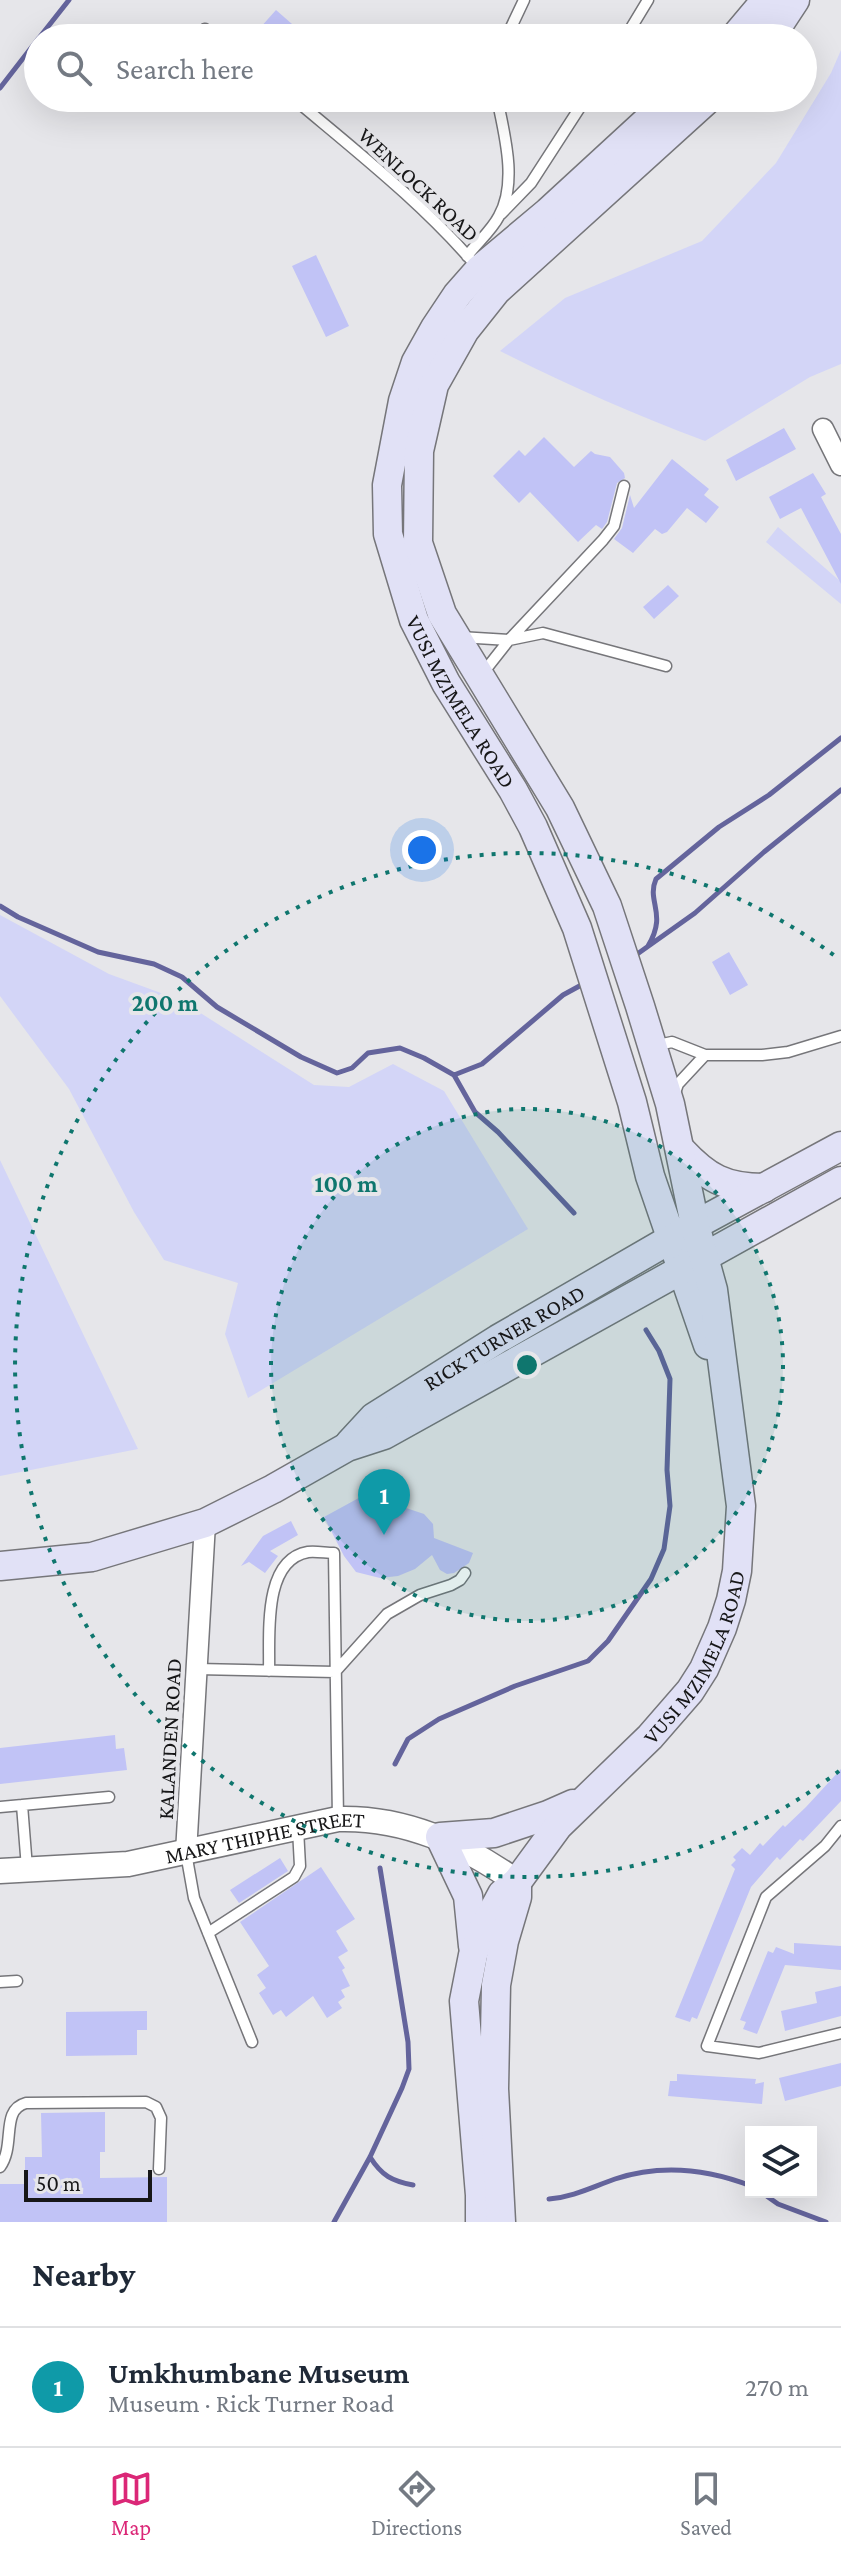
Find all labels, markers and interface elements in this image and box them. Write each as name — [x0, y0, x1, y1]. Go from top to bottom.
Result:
search box — [24, 24, 817, 112]
icon: search — [52, 46, 96, 90]
text: Search here — [116, 52, 254, 85]
street label: WENLOCK ROAD — [353, 122, 484, 247]
street label: VUSI MZIMELA ROAD — [401, 611, 521, 793]
your location — [402, 830, 442, 870]
text: 200 m — [132, 989, 199, 1016]
text: 100 m — [314, 1170, 378, 1197]
street label: RICK TURNER ROAD — [419, 1280, 589, 1396]
centre of rings — [513, 1351, 541, 1379]
pin: 1 — [358, 1469, 410, 1535]
street label: VUSI MZIMELA ROAD — [638, 1568, 750, 1749]
street label: KALANDEN ROAD — [153, 1658, 186, 1820]
street label: MARY THIPHE STREET — [163, 1807, 365, 1869]
map controls — [745, 2126, 817, 2198]
button: layers — [745, 2126, 817, 2198]
scale bar — [24, 2166, 152, 2202]
text: 50 m — [36, 2171, 81, 2196]
text: Nearby — [32, 2256, 135, 2293]
text: Umkhumbane Museum — [108, 2356, 409, 2389]
text: 1 — [53, 2373, 63, 2402]
text: 270 m — [745, 2373, 809, 2402]
text: Museum · Rick Turner Road — [108, 2389, 394, 2418]
tab: Map — [109, 2467, 153, 2540]
tab: Directions — [371, 2467, 462, 2540]
tab: Saved — [680, 2467, 732, 2540]

